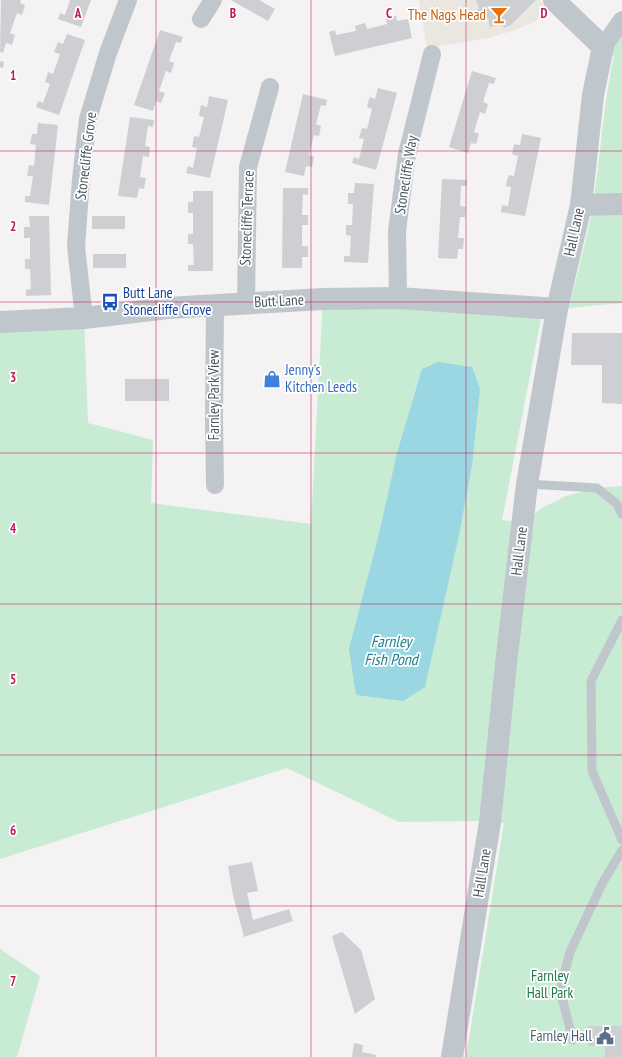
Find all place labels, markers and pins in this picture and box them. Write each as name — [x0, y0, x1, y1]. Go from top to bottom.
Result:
place label: The Nags Head — [408, 5, 486, 24]
bar icon: The Nags Head — [489, 5, 509, 25]
place label: Butt Lane Stonecliffe Grove — [123, 283, 211, 319]
bus stop icon: Butt Lane Stonecliffe Grove — [100, 292, 120, 312]
place label: Jenny's Kitchen Leeds — [284, 360, 357, 396]
shop icon: Jenny's Kitchen Leeds — [262, 369, 282, 389]
place label: Farnley Hall — [530, 1026, 592, 1045]
public building icon: Farnley Hall — [595, 1026, 615, 1046]

